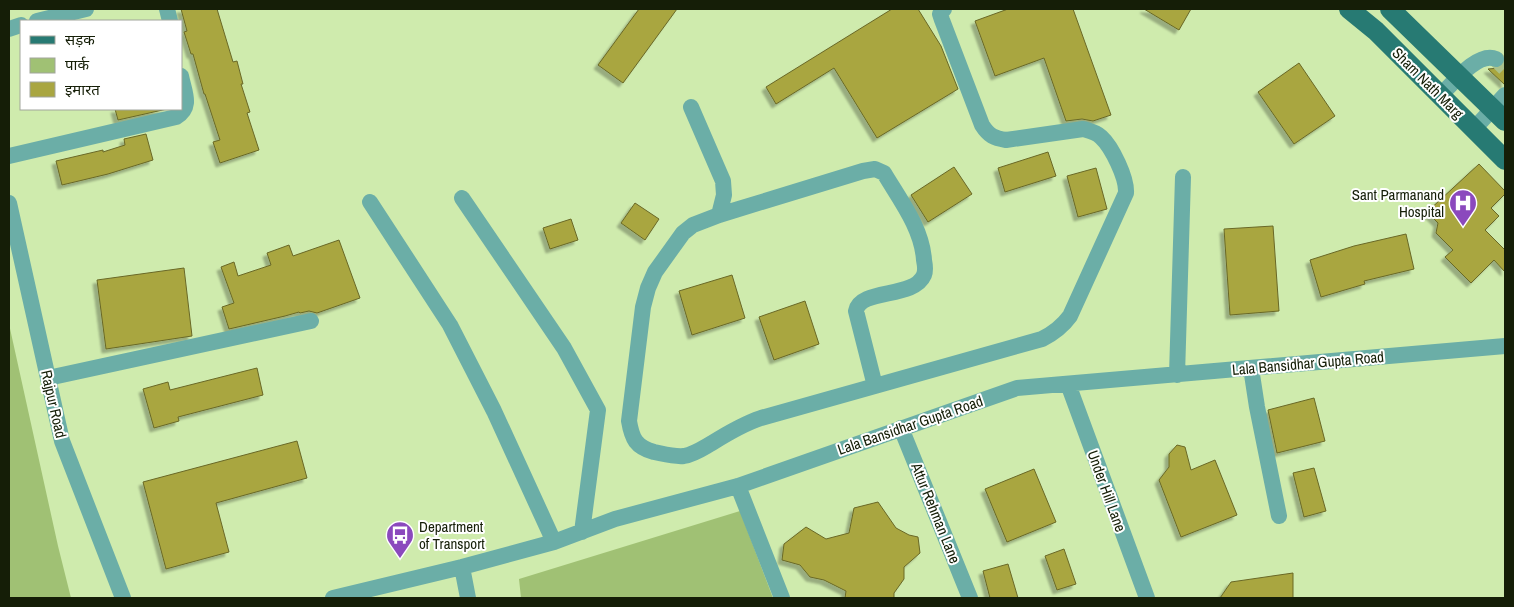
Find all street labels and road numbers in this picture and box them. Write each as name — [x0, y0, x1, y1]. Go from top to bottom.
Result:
street label: Sham Nath Marg — [1388, 43, 1468, 123]
street label: Lala Bansidhar Gupta Road — [1231, 346, 1385, 380]
street label: Rajpur Road — [36, 368, 72, 440]
street label: Lala Bansidhar Gupta Road — [834, 390, 986, 460]
street label: Under Hill Lane — [1083, 447, 1132, 535]
street label: Attur Rehman Lane — [906, 459, 966, 567]

